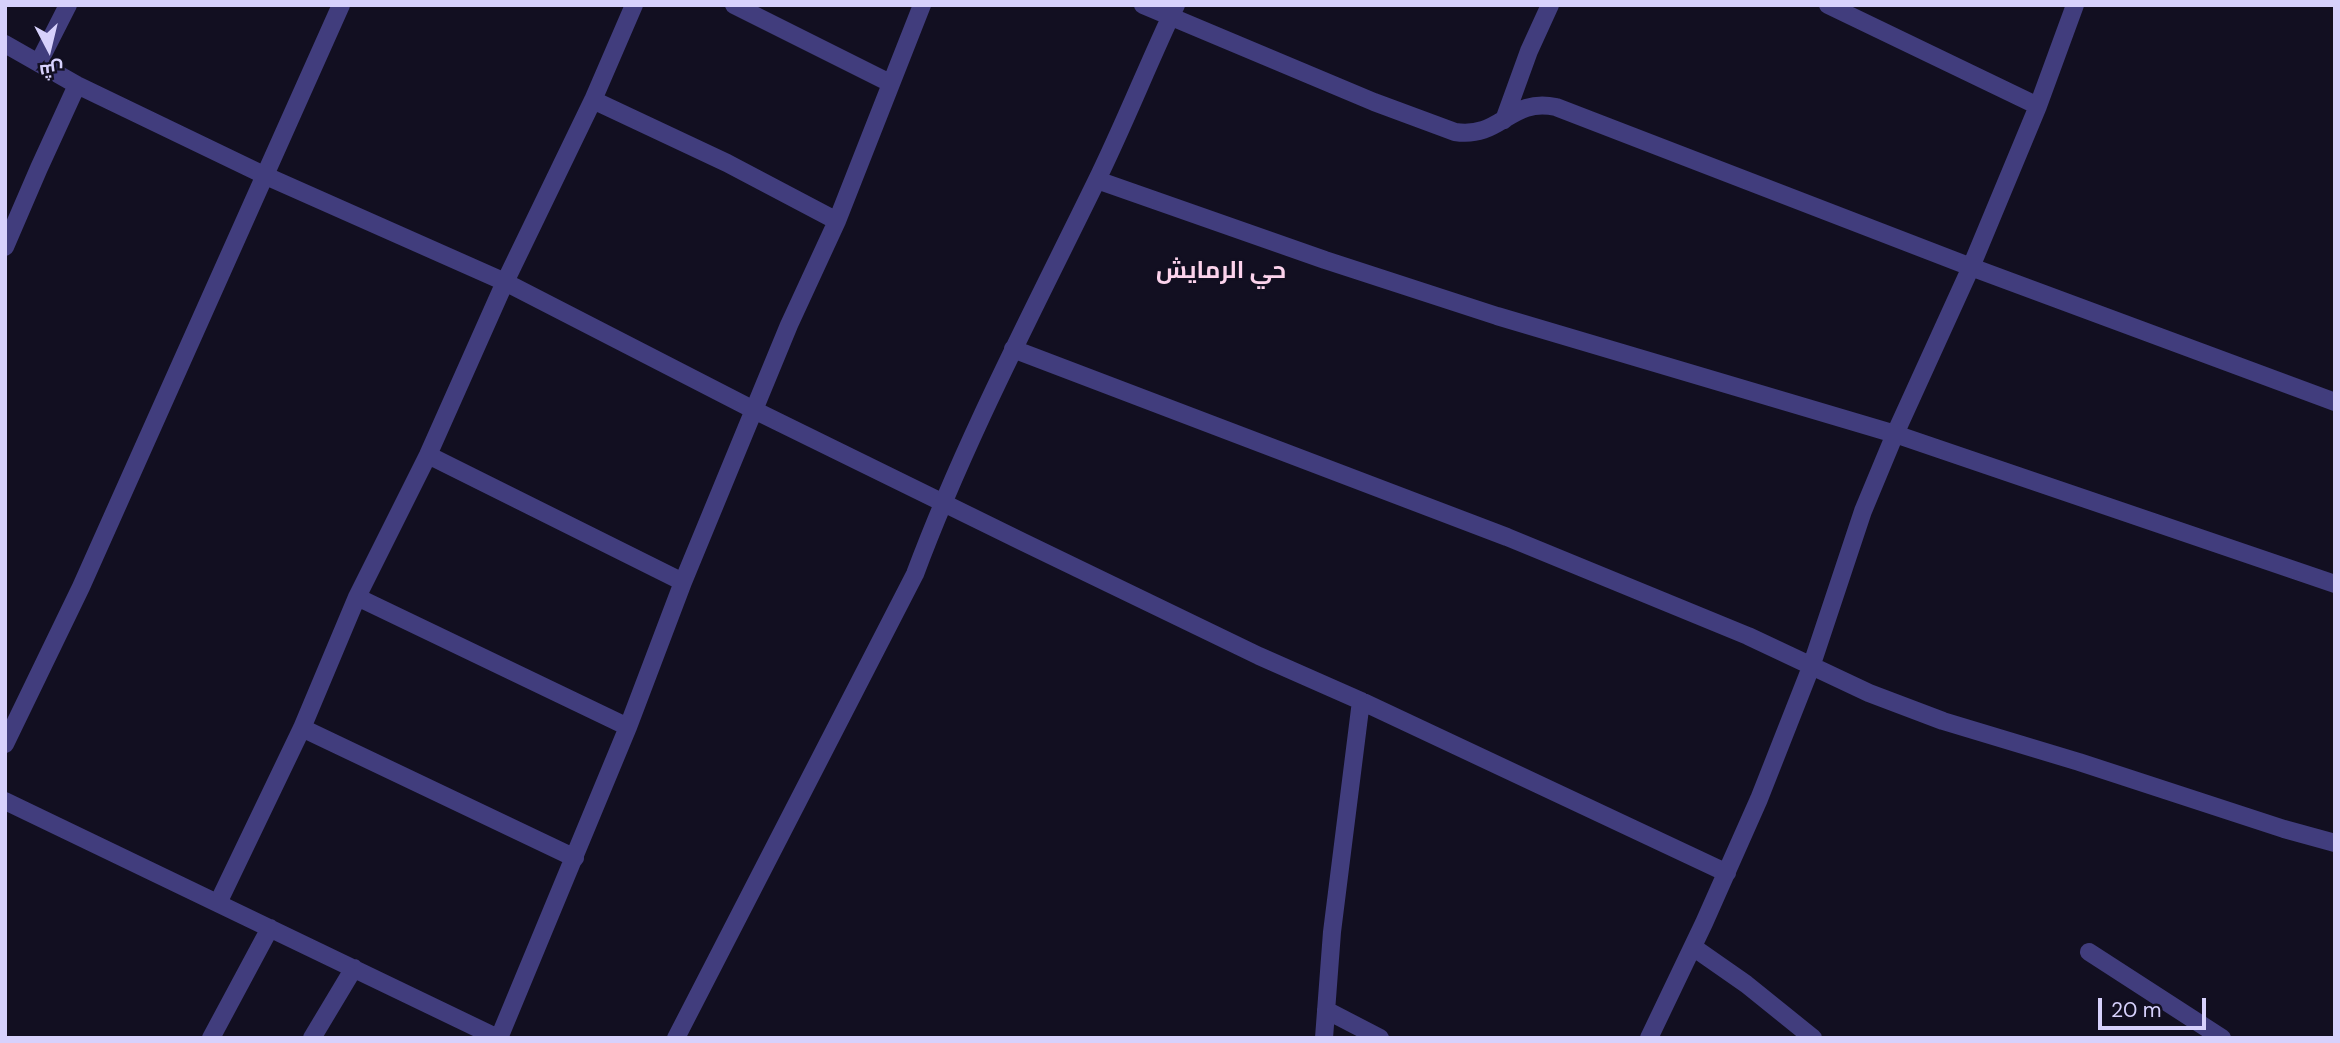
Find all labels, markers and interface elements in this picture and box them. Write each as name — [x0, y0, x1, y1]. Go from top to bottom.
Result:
north arrow — [14, 14, 84, 84]
text: ش — [38, 56, 65, 84]
district label: حي الرمايش — [1156, 258, 1286, 286]
scale bar — [2102, 984, 2210, 1028]
text: 20 m — [2111, 996, 2162, 1024]

